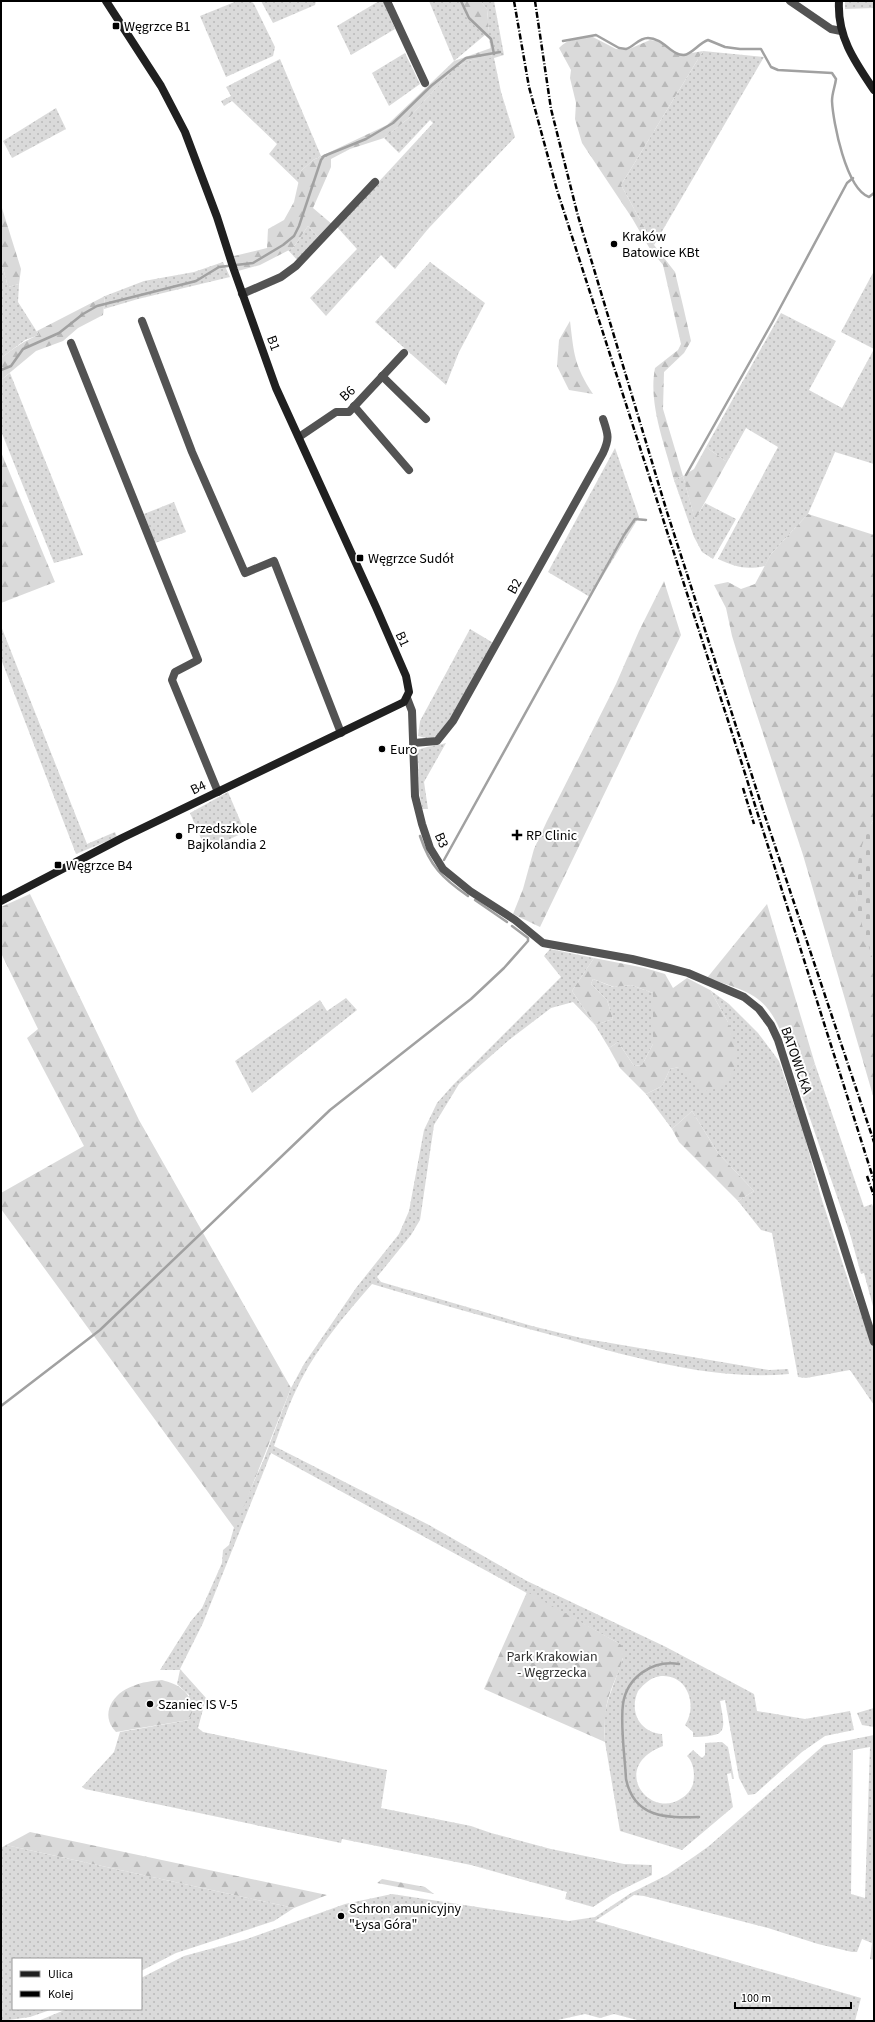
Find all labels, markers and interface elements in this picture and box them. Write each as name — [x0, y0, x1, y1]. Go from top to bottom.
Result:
place label: Węgrzce B1 — [124, 17, 191, 37]
marker: Węgrzce B1 — [111, 21, 121, 31]
place label: Kraków Batowice KBt — [622, 227, 700, 263]
marker: Kraków Batowice KBt — [609, 239, 619, 249]
street label: B1 — [261, 333, 285, 354]
street label: B6 — [335, 381, 360, 406]
place label: Węgrzce Sudół — [368, 549, 455, 569]
marker: Węgrzce Sudół — [355, 553, 365, 563]
street label: B2 — [502, 575, 527, 598]
street label: B1 — [390, 628, 414, 650]
place label: Euro — [390, 740, 417, 760]
marker: Euro — [377, 744, 387, 754]
street label: B4 — [187, 776, 210, 800]
place label: Przedszkole Bajkolandia 2 — [187, 819, 266, 855]
place label: RP Clinic — [526, 826, 578, 846]
street label: B3 — [429, 829, 453, 851]
marker: RP Clinic — [511, 829, 523, 841]
marker: Przedszkole Bajkolandia 2 — [174, 831, 184, 841]
place label: Węgrzce B4 — [66, 856, 133, 876]
marker: Węgrzce B4 — [53, 860, 63, 870]
street label: BATOWICKA — [775, 1024, 817, 1097]
park label: Park Krakowian - Węgrzecka — [506, 1647, 598, 1683]
place label: Szaniec IS V-5 — [158, 1695, 238, 1715]
marker: Szaniec IS V-5 — [145, 1699, 155, 1709]
place label: Schron amunicyjny "Łysa Góra" — [349, 1899, 462, 1935]
marker: Schron amunicyjny "Łysa Góra" — [336, 1911, 346, 1921]
legend — [12, 1958, 142, 2010]
text: Ulica — [48, 1966, 73, 1983]
scale bar — [735, 1984, 851, 2010]
text: Kolej — [48, 1986, 73, 2003]
text: 100 m — [741, 1990, 771, 2007]

